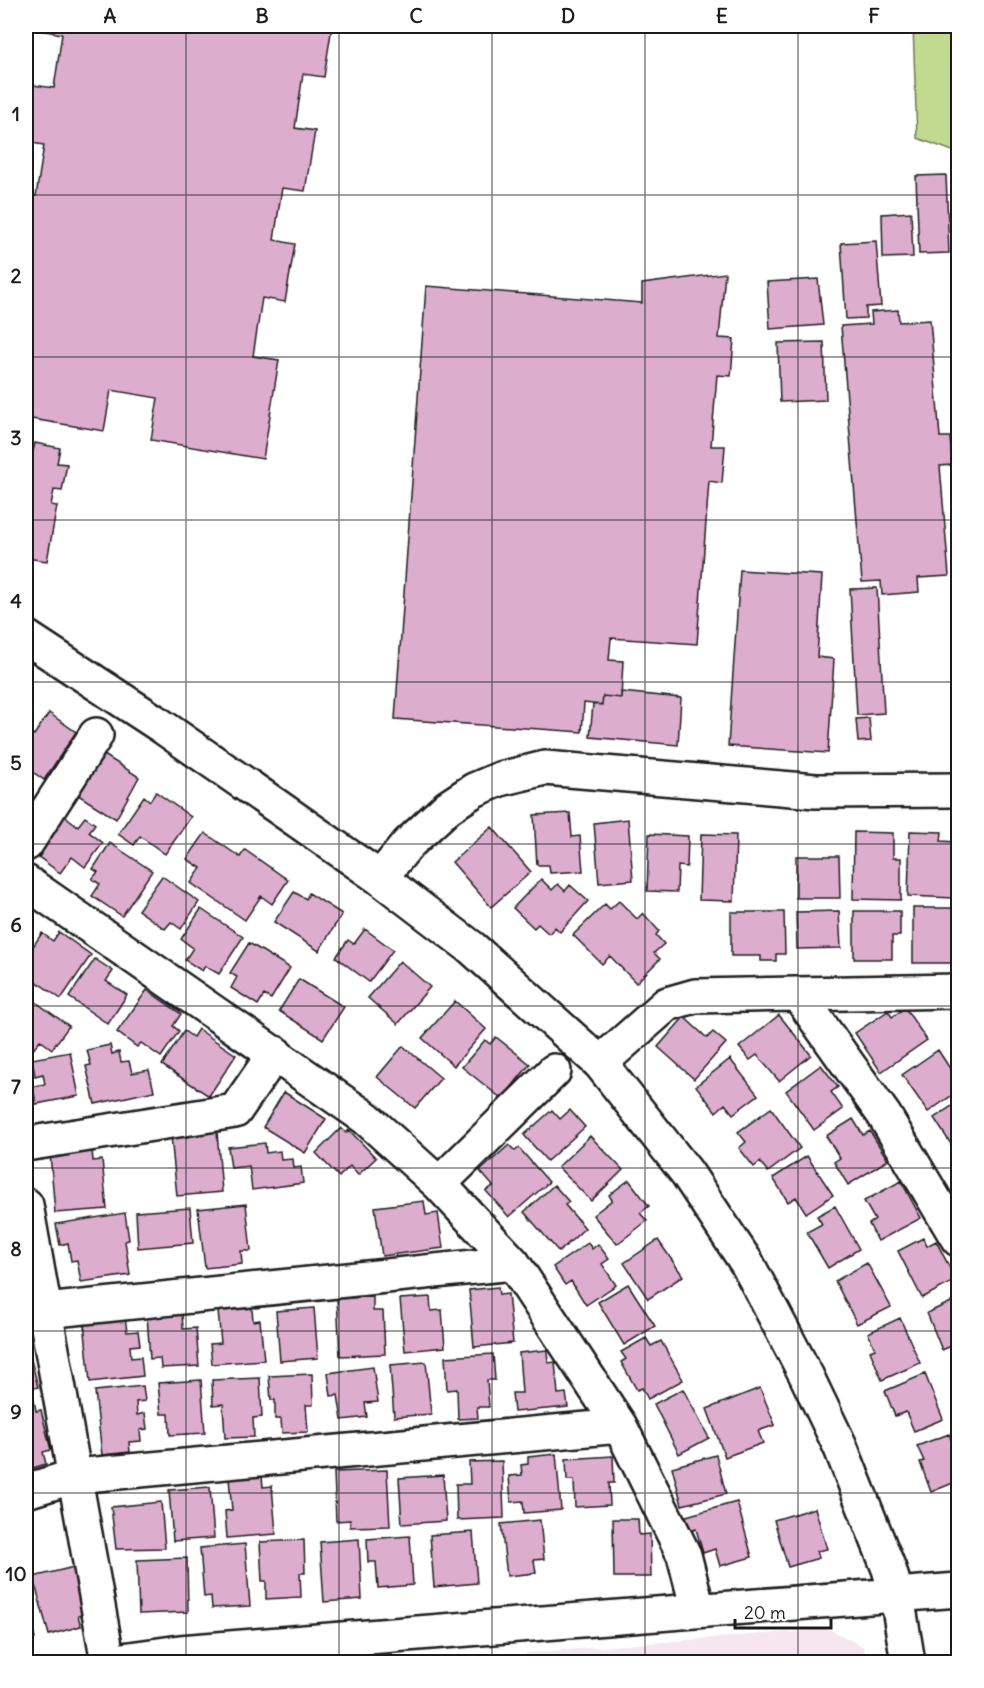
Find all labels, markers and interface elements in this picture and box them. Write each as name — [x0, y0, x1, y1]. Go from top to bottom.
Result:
text: A — [104, 3, 117, 28]
text: B — [255, 3, 269, 28]
text: C — [409, 3, 423, 28]
text: D — [561, 3, 575, 28]
text: E — [716, 3, 728, 28]
text: F — [868, 3, 880, 28]
text: 1 — [12, 101, 20, 126]
text: 2 — [11, 263, 22, 288]
text: 3 — [10, 425, 22, 450]
text: 4 — [10, 588, 22, 613]
text: 5 — [10, 750, 22, 775]
text: 6 — [10, 912, 22, 937]
text: 7 — [11, 1074, 21, 1099]
text: 8 — [10, 1236, 22, 1261]
text: 9 — [10, 1399, 22, 1424]
text: 10 — [5, 1561, 27, 1586]
scale bar — [735, 1592, 831, 1630]
text: 20 m — [744, 1601, 786, 1624]

